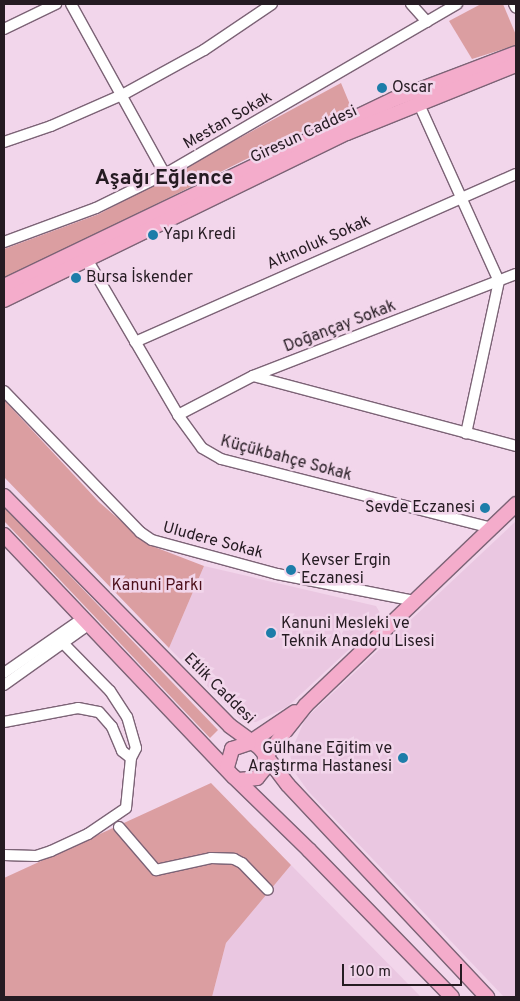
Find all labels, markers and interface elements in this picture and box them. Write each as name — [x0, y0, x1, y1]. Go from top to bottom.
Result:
place label: Oscar — [392, 78, 433, 98]
marker: Oscar — [376, 82, 388, 94]
street label: Mestan Sokak — [180, 88, 276, 154]
street label: Giresun Caddesi — [248, 102, 360, 168]
district label: Aşağı Eğlence — [95, 166, 233, 192]
street label: Altınoluk Sokak — [264, 212, 374, 274]
place label: Yapı Kredi — [163, 225, 236, 245]
marker: Yapı Kredi — [147, 229, 159, 241]
place label: Bursa İskender — [86, 268, 193, 288]
marker: Bursa İskender — [70, 272, 82, 284]
street label: Doğançay Sokak — [281, 297, 399, 357]
street label: Küçükbahçe Sokak — [218, 432, 354, 486]
place label: Sevde Eczanesi — [365, 498, 475, 518]
marker: Sevde Eczanesi — [479, 502, 491, 514]
street label: Uludere Sokak — [161, 518, 265, 564]
place label: Kevser Ergin Eczanesi — [301, 551, 391, 589]
marker: Kevser Ergin Eczanesi — [285, 564, 297, 576]
park label: Kanuni Parkı — [111, 576, 203, 596]
place label: Kanuni Mesleki ve Teknik Anadolu Lisesi — [281, 614, 435, 652]
marker: Kanuni Mesleki ve Teknik Anadolu Lisesi — [265, 627, 277, 639]
street label: Etlik Caddesi — [179, 649, 259, 729]
place label: Gülhane Eğitim ve Araştırma Hastanesi — [248, 739, 392, 777]
marker: Gülhane Eğitim ve Araştırma Hastanesi — [396, 751, 410, 765]
scale bar — [345, 954, 465, 986]
text: 100 m — [350, 963, 391, 982]

